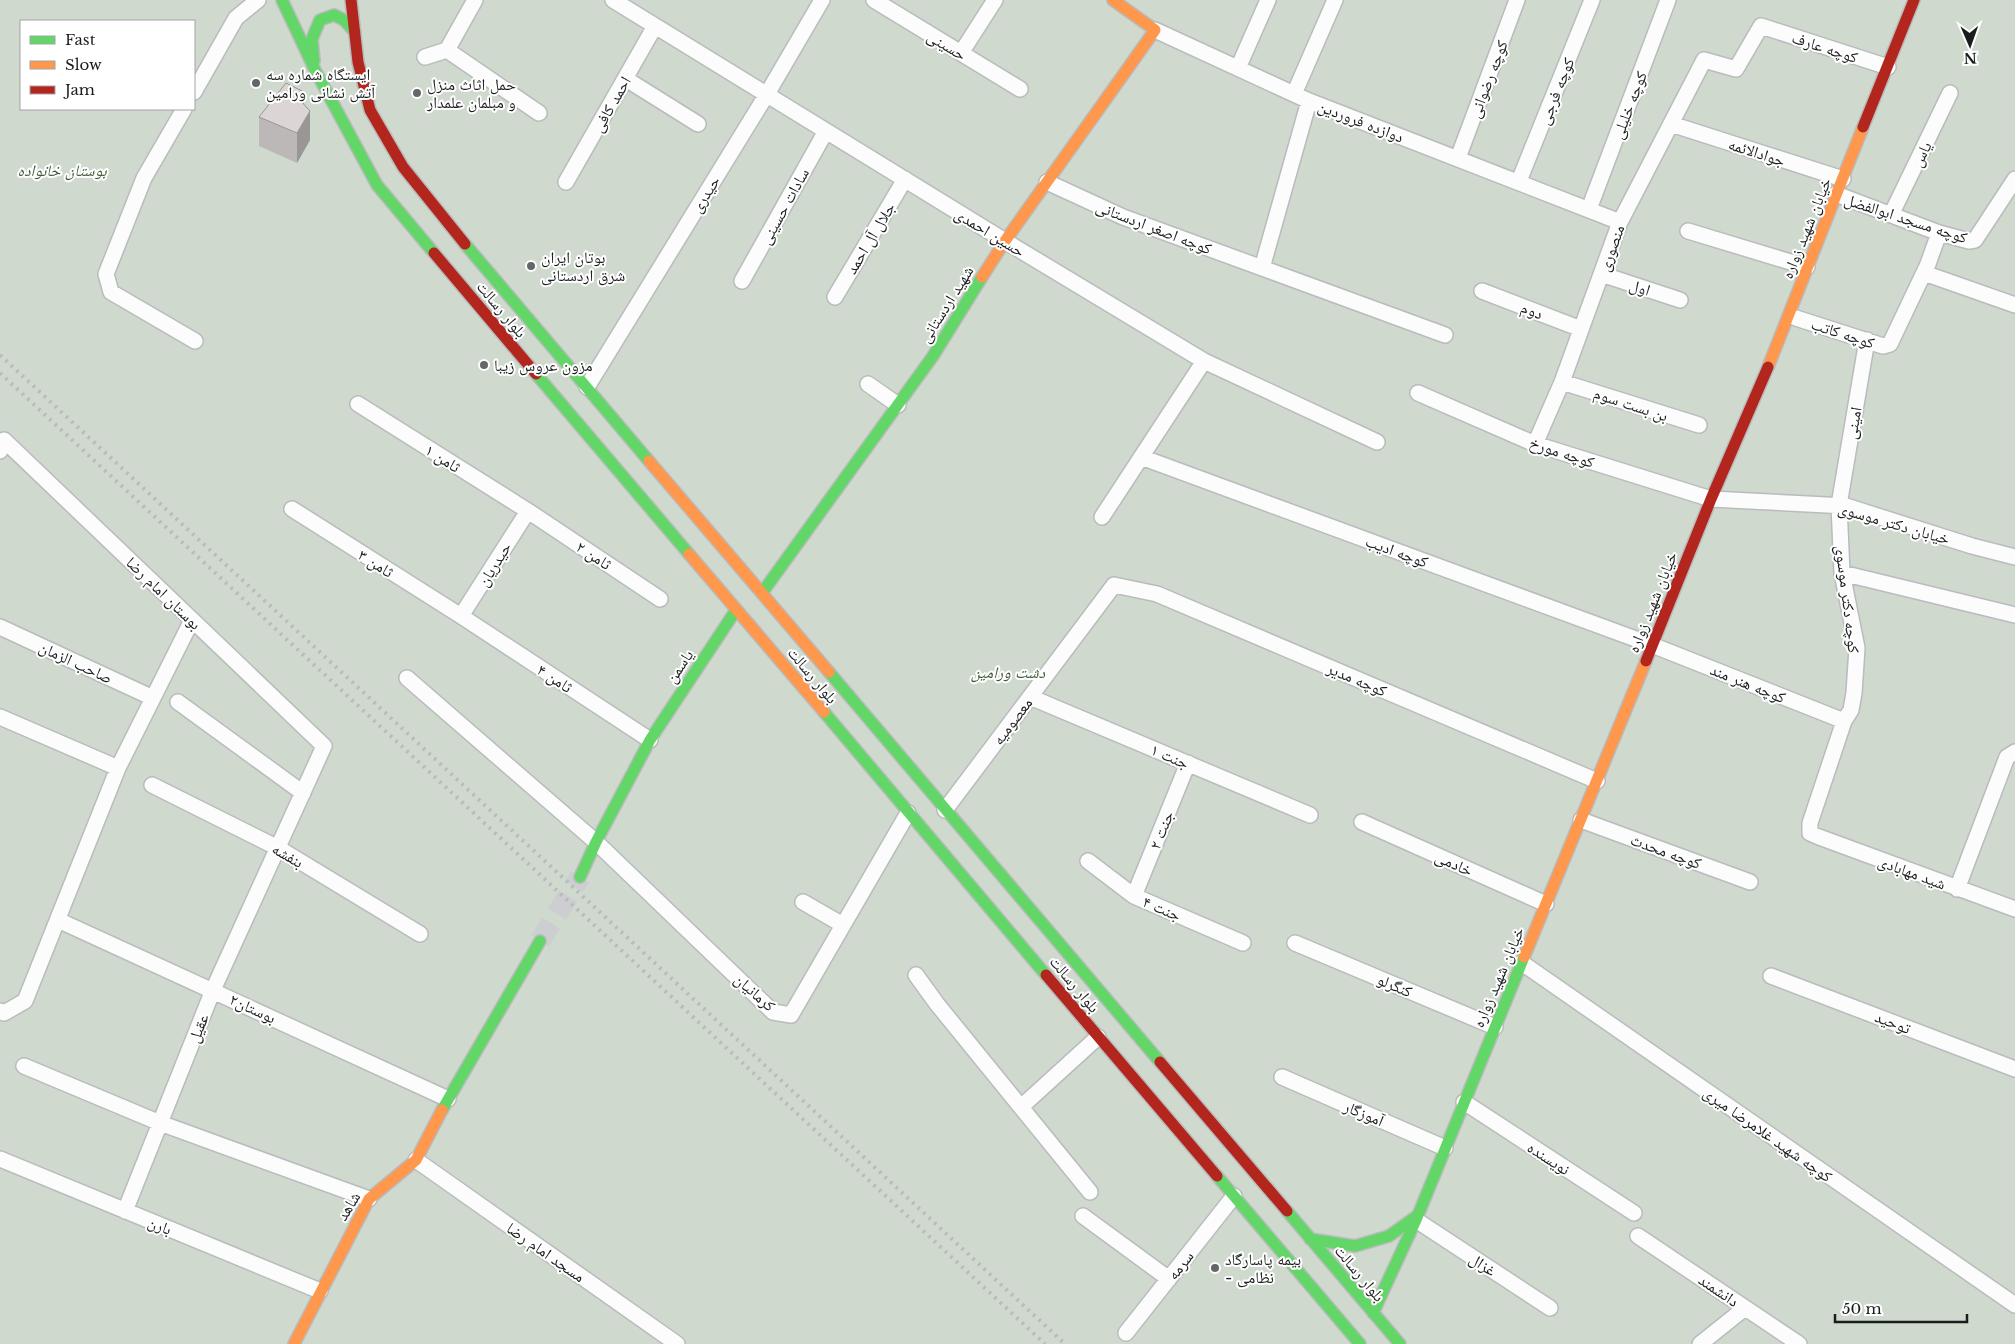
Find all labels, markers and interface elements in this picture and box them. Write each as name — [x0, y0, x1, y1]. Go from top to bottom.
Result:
legend — [20, 20, 195, 110]
north arrow — [1945, 20, 1995, 70]
street label: حسینی — [923, 26, 970, 65]
street label: کوچه عارف — [1790, 27, 1861, 67]
text: Fast — [65, 30, 96, 49]
street label: کوچه رضوانی — [1464, 37, 1513, 121]
text: N — [1964, 49, 1977, 67]
street label: کوچه فرجی — [1534, 54, 1580, 128]
text: Slow — [65, 55, 102, 74]
place label: ایستگاه شماره سه آتش نشانی ورامین — [266, 64, 376, 103]
street label: کوچه خلیلی — [1607, 68, 1652, 142]
street label: احمد کافی — [587, 73, 636, 136]
place label: حمل اثاث منزل و مبلمان علمدار — [426, 74, 516, 113]
marker: ایستگاه شماره سه آتش نشانی ورامین — [250, 77, 262, 89]
text: Jam — [63, 80, 95, 99]
marker: حمل اثاث منزل و مبلمان علمدار — [411, 87, 423, 99]
street label: دوازده فروردین — [1315, 96, 1407, 147]
street label: جوادالائمه — [1726, 133, 1788, 171]
street label: یاس — [1906, 138, 1937, 170]
park label: بوستان خانواده — [17, 160, 107, 181]
street label: سادات حسینی — [755, 164, 814, 248]
street label: حیدری — [686, 172, 725, 217]
street label: خیابان شهید زواره — [1777, 175, 1836, 282]
street label: کوچه مسجد ابوالفضل — [1842, 189, 1970, 248]
street label: کوچه اصغر اردستانی — [1093, 196, 1215, 259]
street label: جلال آل احمد — [841, 198, 900, 278]
street label: حسین احمدی — [951, 203, 1029, 262]
street label: منصوری — [1593, 222, 1630, 274]
place label: بوتان ایران شرق اردستانی — [541, 247, 625, 286]
marker: بوتان ایران شرق اردستانی — [525, 260, 537, 272]
street label: شهید اردستانی — [914, 262, 978, 347]
street label: اول — [1627, 274, 1653, 301]
street label: بلوار رسالت — [473, 277, 531, 341]
street label: دوم — [1518, 297, 1546, 324]
street label: کوچه کاتب — [1809, 313, 1878, 353]
place label: مزون عروس زیبا — [494, 355, 592, 376]
marker: مزون عروس زیبا — [478, 359, 490, 371]
street label: بن بست سوم — [1591, 383, 1671, 426]
street label: امینی — [1840, 405, 1867, 441]
street label: کوچه مورخ — [1527, 432, 1597, 473]
street label: ثامن ۱ — [421, 439, 465, 478]
street label: خیابان دکتر موسوی — [1836, 498, 1952, 549]
street label: کوچه ادیب — [1363, 530, 1431, 572]
street label: ثامن ۲ — [572, 536, 616, 575]
street label: حیدریان — [473, 538, 516, 590]
street label: ثامن ۳ — [354, 544, 398, 583]
street label: کوچه دکتر موسوی — [1830, 544, 1865, 655]
street label: خیابان شهید زواره — [1623, 549, 1682, 656]
street label: بوستان امام رضا — [122, 552, 206, 634]
street label: صاحب الزمان — [36, 636, 116, 689]
street label: بلوار رسالت — [784, 643, 842, 707]
street label: یاسمن — [661, 645, 698, 687]
street label: کوچه مدیر — [1323, 657, 1390, 701]
street label: ثامن ۴ — [533, 659, 577, 698]
street label: کوچه هنر مند — [1707, 659, 1789, 707]
park label: دشت ورامین — [971, 662, 1046, 683]
street label: معصومیه — [988, 693, 1036, 749]
street label: جنت ۱ — [1148, 739, 1192, 773]
street label: جنت ۲ — [1144, 808, 1178, 852]
street label: کوچه محدث — [1628, 829, 1705, 873]
street label: بنفشه — [269, 838, 307, 872]
street label: خادمی — [1432, 846, 1476, 881]
street label: شید مهابادی — [1875, 850, 1949, 894]
street label: جنت ۴ — [1140, 891, 1184, 925]
street label: خیابان شهید زواره — [1468, 924, 1529, 1031]
street label: بلوار رسالت — [1046, 952, 1104, 1016]
street label: کرمانیان — [730, 969, 780, 1016]
street label: کنگرلو — [1375, 969, 1416, 1001]
street label: بوستان۲ — [226, 989, 279, 1028]
street label: توحید — [1872, 1006, 1914, 1038]
street label: عقیل — [183, 1011, 214, 1046]
street label: کوچه شهید غلامرضا میری — [1699, 1082, 1837, 1187]
street label: آموزگار — [1340, 1095, 1388, 1131]
street label: نویسنده — [1524, 1137, 1574, 1179]
street label: شاهد — [332, 1188, 364, 1224]
street label: بارن — [145, 1211, 175, 1240]
street label: مسجد امام رضا — [502, 1218, 589, 1287]
street label: بلوار رسالت — [1331, 1241, 1389, 1305]
street label: سرمه — [1162, 1246, 1198, 1284]
street label: غزال — [1465, 1248, 1500, 1281]
place label: بیمه پاسارگاد - نظامی — [1225, 1249, 1301, 1288]
marker: بیمه پاسارگاد - نظامی — [1209, 1262, 1221, 1274]
street label: دانشمند — [1695, 1269, 1743, 1311]
scale bar — [1835, 1292, 1968, 1324]
text: 50 m — [1842, 1299, 1882, 1318]

